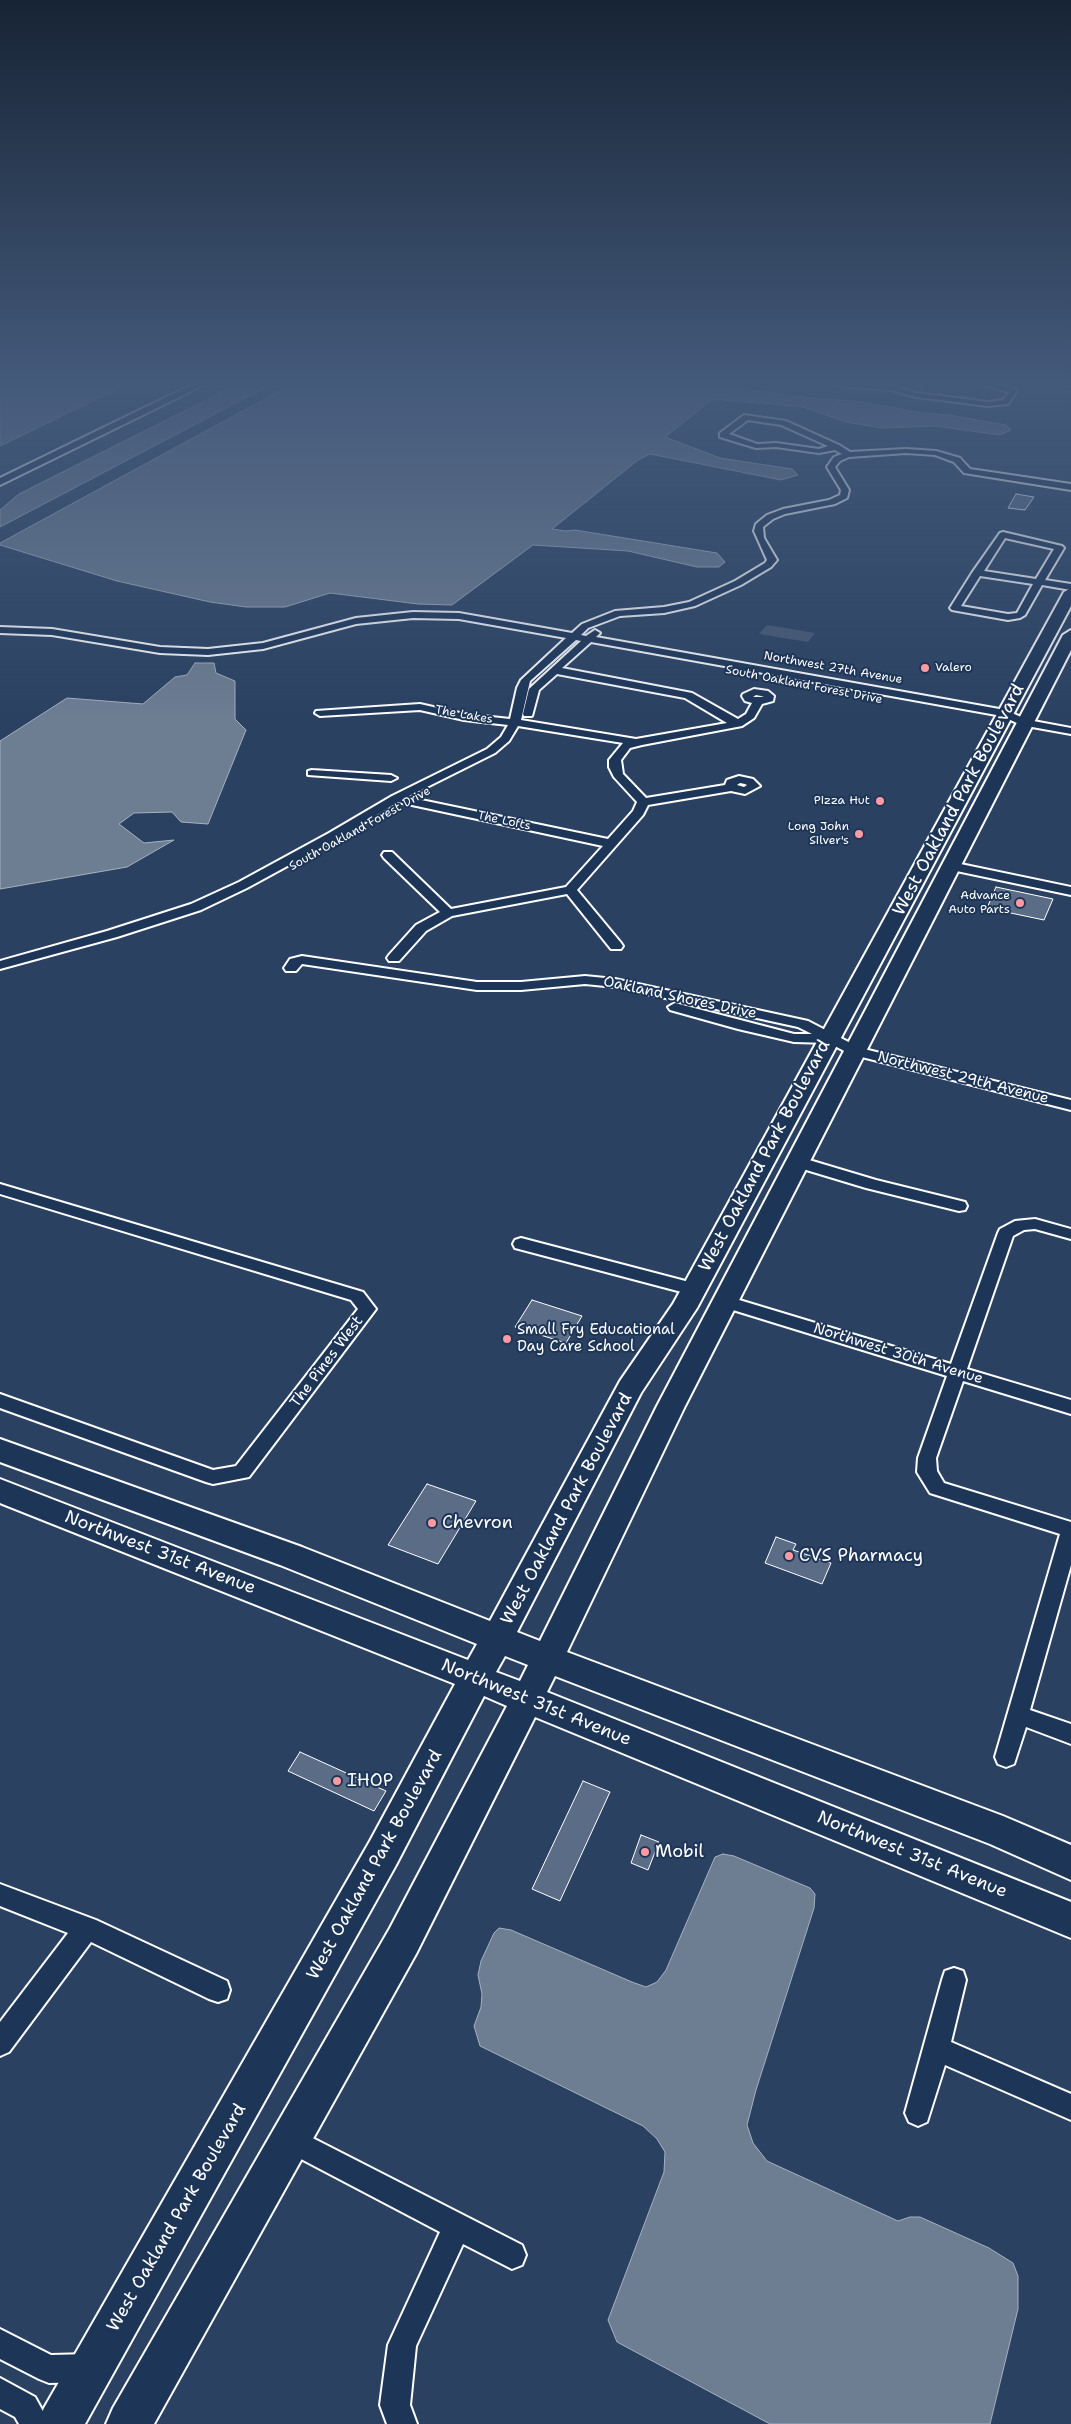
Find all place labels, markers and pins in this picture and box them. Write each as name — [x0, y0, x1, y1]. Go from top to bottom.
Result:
place label: Valero — [935, 661, 972, 675]
marker: Valero — [919, 662, 931, 674]
place label: Pizza Hut — [814, 794, 870, 808]
marker: Pizza Hut — [874, 795, 886, 807]
place label: Long John Silver's — [788, 820, 849, 848]
marker: Long John Silver's — [853, 828, 865, 840]
place label: Advance Auto Parts — [948, 889, 1010, 917]
marker: Advance Auto Parts — [1014, 897, 1026, 909]
place label: Small Fry Educational Day Care School — [517, 1321, 675, 1356]
marker: Small Fry Educational Day Care School — [501, 1333, 513, 1345]
place label: Chevron — [442, 1512, 513, 1534]
marker: Chevron — [426, 1517, 438, 1529]
place label: CVS Pharmacy — [799, 1545, 923, 1567]
marker: CVS Pharmacy — [783, 1550, 795, 1562]
place label: IHOP — [347, 1770, 393, 1792]
marker: IHOP — [331, 1775, 343, 1787]
place label: Mobil — [655, 1841, 704, 1863]
marker: Mobil — [639, 1846, 651, 1858]

